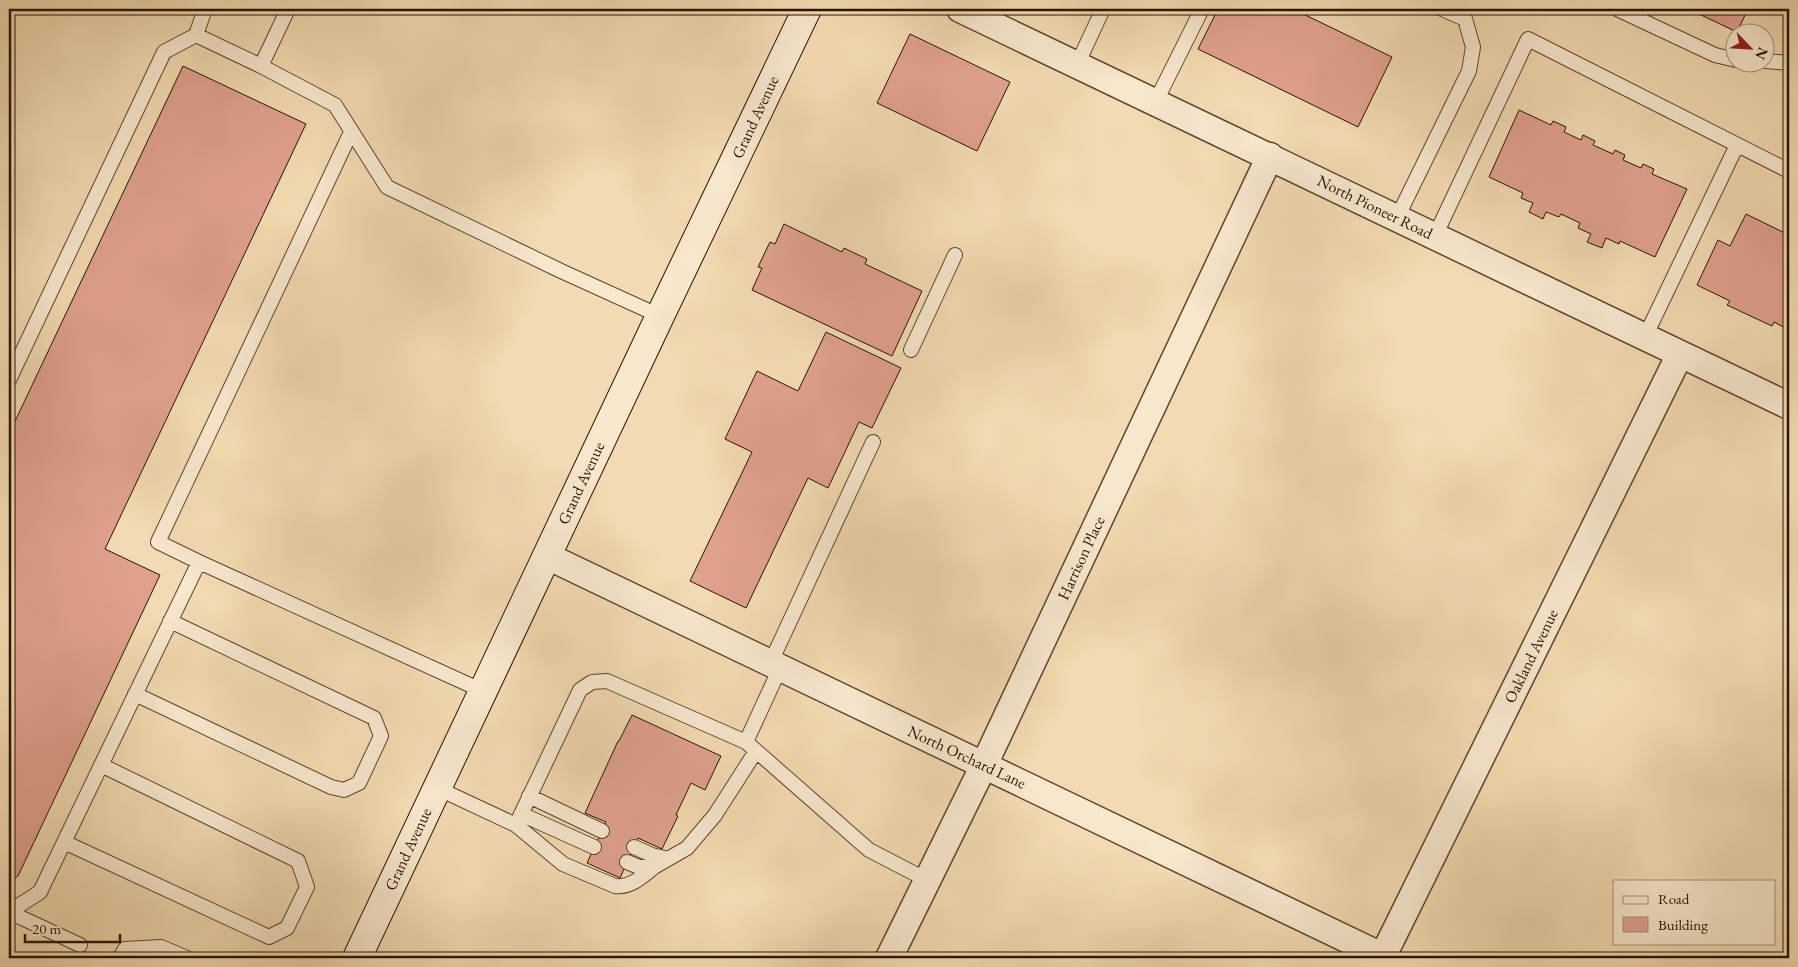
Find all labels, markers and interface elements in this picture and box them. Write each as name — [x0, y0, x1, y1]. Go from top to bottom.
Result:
north arrow — [1726, 22, 1776, 72]
text: N — [1751, 45, 1772, 63]
street label: Grand Avenue — [727, 72, 783, 162]
street label: North Pioneer Road — [1314, 170, 1437, 244]
street label: Grand Avenue — [553, 438, 609, 528]
street label: Harrison Place — [1052, 513, 1110, 603]
street label: Oakland Avenue — [1499, 606, 1563, 706]
street label: North Orchard Lane — [904, 720, 1030, 794]
street label: Grand Avenue — [380, 804, 436, 894]
legend — [1613, 880, 1776, 944]
text: Road — [1658, 889, 1690, 908]
scale bar — [25, 912, 120, 944]
text: Building — [1658, 915, 1708, 934]
text: 20 m — [32, 919, 61, 938]

